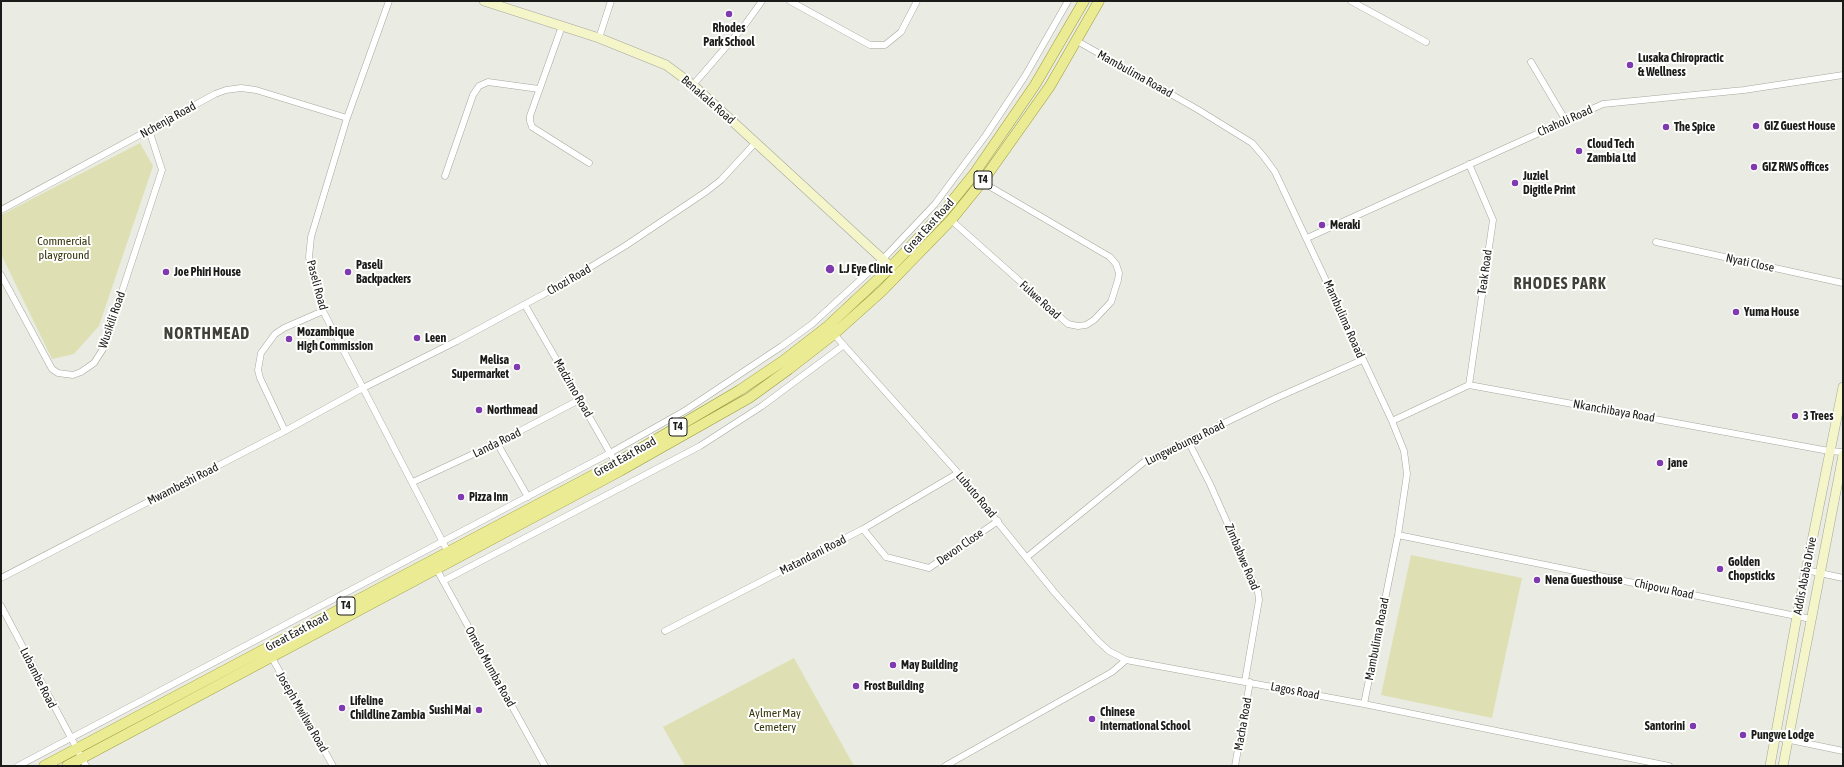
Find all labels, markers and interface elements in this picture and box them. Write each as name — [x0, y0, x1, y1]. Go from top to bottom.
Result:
marker: Rhodes Park School — [724, 9, 734, 19]
place label: Rhodes Park School — [703, 21, 755, 49]
street label: Mambulima Roaad — [1095, 47, 1175, 101]
place label: Lusaka Chiropractic & Wellness — [1638, 51, 1724, 79]
marker: Lusaka Chiropractic & Wellness — [1625, 60, 1635, 70]
street label: Benakale Road — [678, 73, 738, 127]
street label: Nchenja Road — [138, 99, 198, 141]
street label: Chaholi Road — [1535, 102, 1595, 140]
place label: GIZ Guest House — [1764, 119, 1835, 133]
place label: The Spice — [1674, 120, 1715, 134]
marker: GIZ Guest House — [1751, 121, 1761, 131]
marker: The Spice — [1661, 122, 1671, 132]
place label: Cloud Tech Zambia Ltd — [1587, 137, 1636, 165]
marker: Cloud Tech Zambia Ltd — [1574, 146, 1584, 156]
place label: GIZ RWS offices — [1762, 160, 1829, 174]
marker: GIZ RWS offices — [1749, 162, 1759, 172]
place label: Juziel Digitle Print — [1523, 169, 1575, 197]
road number: T4 — [974, 171, 992, 189]
marker: Juziel Digitle Print — [1510, 178, 1520, 188]
street label: Great East Road — [901, 196, 957, 256]
place label: Meraki — [1330, 218, 1360, 232]
marker: Meraki — [1317, 220, 1327, 230]
park label: Commercial playground — [37, 234, 91, 262]
street label: Teak Road — [1475, 249, 1495, 295]
street label: Nyati Close — [1724, 251, 1776, 275]
street label: Paseli Road — [303, 258, 331, 312]
place label: Paseli Backpackers — [356, 258, 411, 286]
street label: Chozi Road — [544, 262, 594, 298]
place label: L.J Eye Clinic — [839, 262, 893, 276]
marker: L.J Eye Clinic — [824, 263, 836, 275]
place label: Joe Phiri House — [174, 265, 241, 279]
marker: Joe Phiri House — [161, 267, 171, 277]
marker: Paseli Backpackers — [343, 267, 353, 277]
district label: RHODES PARK — [1513, 274, 1607, 294]
street label: Fulwe Road — [1016, 278, 1064, 322]
street label: Mambulima Roaad — [1320, 278, 1368, 360]
street label: Wusikili Road — [96, 290, 128, 350]
place label: Yuma House — [1744, 305, 1799, 319]
marker: Yuma House — [1731, 307, 1741, 317]
district label: NORTHMEAD — [164, 324, 250, 344]
place label: Mozambique High Commission — [297, 325, 373, 353]
place label: Leen — [425, 331, 446, 345]
marker: Leen — [412, 333, 422, 343]
marker: Mozambique High Commission — [284, 334, 294, 344]
place label: Melisa Supermarket — [452, 353, 509, 381]
street label: Madzimo Road — [550, 356, 596, 420]
marker: Melisa Supermarket — [512, 362, 522, 372]
street label: Nkanchibaya Road — [1572, 397, 1656, 425]
place label: Northmead — [487, 403, 538, 417]
marker: Northmead — [474, 405, 484, 415]
place label: 3 Trees — [1803, 409, 1833, 423]
marker: 3 Trees — [1790, 411, 1800, 421]
road number: T4 — [669, 418, 687, 436]
street label: Lungwebungu Road — [1143, 418, 1227, 468]
street label: Landa Road — [471, 425, 523, 461]
street label: Great East Road — [591, 434, 659, 480]
place label: jane — [1668, 456, 1688, 470]
marker: jane — [1655, 458, 1665, 468]
street label: Mwambeshi Road — [145, 460, 221, 508]
street label: Lubuto Road — [953, 469, 999, 521]
place label: Pizza Inn — [469, 490, 508, 504]
marker: Pizza Inn — [456, 492, 466, 502]
street label: Zimbabwe Road — [1222, 522, 1262, 592]
street label: Devon Close — [934, 526, 986, 568]
street label: Matandani Road — [777, 532, 849, 578]
street label: Addis Ababa Drive — [1790, 536, 1820, 616]
place label: Golden Chopsticks — [1728, 555, 1775, 583]
marker: Golden Chopsticks — [1715, 564, 1725, 574]
place label: Nena Guesthouse — [1545, 573, 1623, 587]
marker: Nena Guesthouse — [1532, 575, 1542, 585]
street label: Chipovu Road — [1633, 576, 1695, 602]
street label: Mambulima Roaad — [1362, 596, 1392, 682]
road number: T4 — [337, 597, 355, 615]
street label: Great East Road — [263, 609, 331, 655]
street label: Omelo Mumba Road — [462, 624, 518, 710]
street label: Lubambe Road — [17, 645, 59, 711]
place label: May Building — [901, 658, 958, 672]
marker: May Building — [888, 660, 898, 670]
street label: Joseph Mwilwa Road — [273, 669, 331, 755]
place label: Frost Building — [864, 679, 924, 693]
street label: Lagos Road — [1269, 679, 1321, 703]
marker: Frost Building — [851, 681, 861, 691]
place label: Lifeline Childline Zambia — [350, 694, 425, 722]
street label: Macha Road — [1231, 696, 1255, 752]
marker: Lifeline Childline Zambia — [337, 703, 347, 713]
place label: Sushi Mai — [429, 703, 471, 717]
marker: Sushi Mai — [474, 705, 484, 715]
place label: Chinese International School — [1100, 705, 1190, 733]
park label: Aylmer May Cemetery — [749, 706, 801, 734]
marker: Chinese International School — [1087, 714, 1097, 724]
place label: Santorini — [1645, 719, 1685, 733]
marker: Santorini — [1688, 721, 1698, 731]
place label: Pungwe Lodge — [1751, 728, 1814, 742]
marker: Pungwe Lodge — [1738, 730, 1748, 740]

